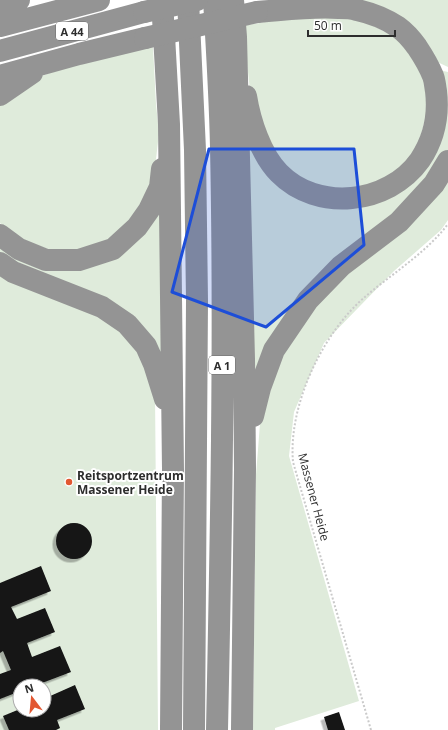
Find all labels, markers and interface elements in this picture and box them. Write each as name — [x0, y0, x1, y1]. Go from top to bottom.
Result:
scale bar — [308, 12, 395, 38]
text: 50 m — [314, 17, 342, 34]
road number: A 44 — [56, 22, 88, 40]
road number: A 1 — [209, 356, 235, 374]
street label: Massener Heide — [294, 451, 334, 543]
place label: Reitsportzentrum Massener Heide — [77, 467, 184, 498]
marker: Reitsportzentrum Massener Heide — [64, 477, 74, 487]
north arrow — [12, 678, 52, 718]
text: N — [23, 679, 35, 696]

